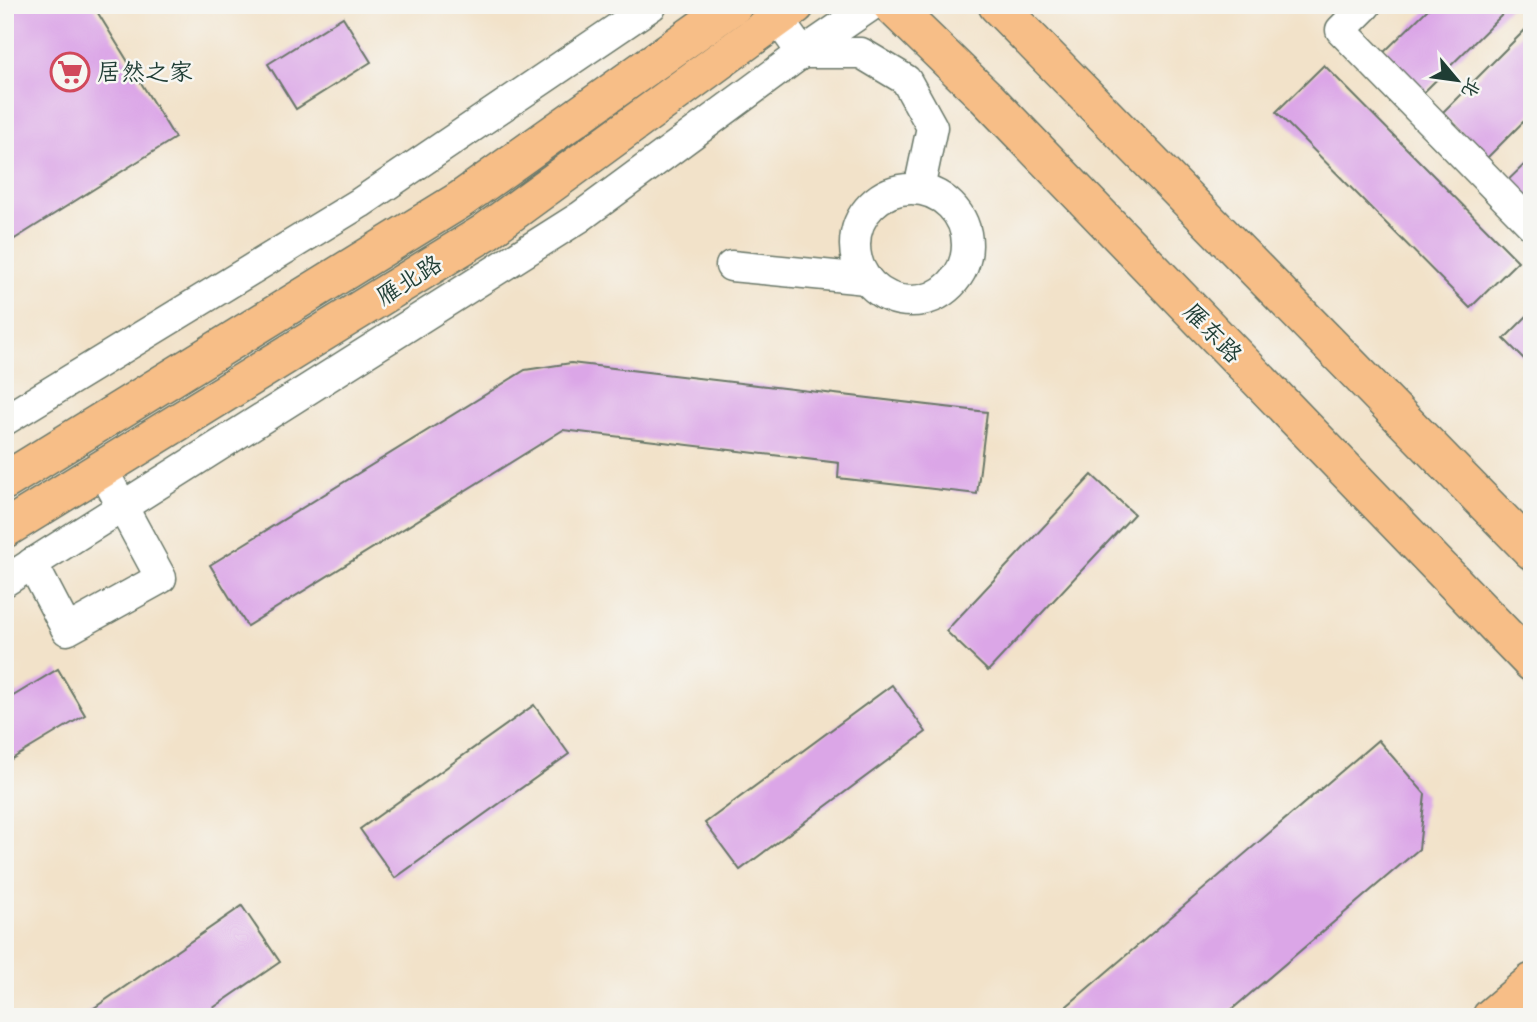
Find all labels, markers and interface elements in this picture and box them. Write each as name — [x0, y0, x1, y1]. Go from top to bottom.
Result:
north arrow — [1422, 46, 1492, 116]
supermarket icon: 居然之家 — [49, 51, 91, 93]
place label: 居然之家 — [97, 56, 193, 86]
text: 北 — [1457, 74, 1487, 102]
street label: 雁北路 — [370, 247, 447, 311]
street label: 雁东路 — [1178, 296, 1250, 369]

